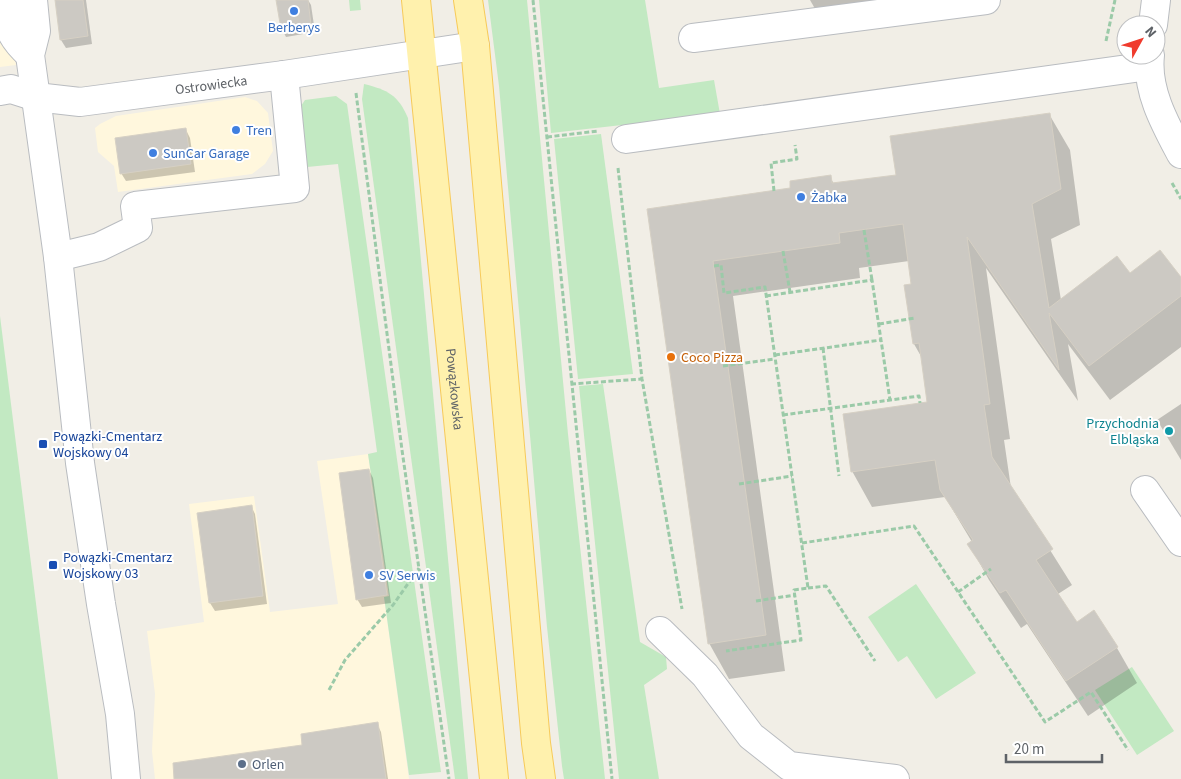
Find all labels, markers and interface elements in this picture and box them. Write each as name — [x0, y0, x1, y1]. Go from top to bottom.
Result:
marker: Berberys — [288, 5, 300, 17]
north arrow — [1116, 15, 1166, 65]
place label: Berberys — [268, 18, 320, 38]
text: N — [1140, 22, 1161, 42]
street label: Ostrowiecka — [174, 71, 249, 100]
place label: Tren — [246, 121, 272, 141]
marker: Tren — [230, 124, 242, 136]
place label: SunCar Garage — [163, 144, 250, 164]
marker: SunCar Garage — [147, 147, 159, 159]
place label: Żabka — [811, 188, 847, 208]
marker: Żabka — [795, 191, 807, 203]
street label: Powązkowska — [440, 347, 468, 431]
place label: Coco Pizza — [681, 348, 743, 368]
marker: Coco Pizza — [665, 351, 677, 363]
place label: Przychodnia Elbląska — [1086, 414, 1159, 450]
marker: Przychodnia Elbląska — [1163, 425, 1175, 437]
place label: Powązki-Cmentarz Wojskowy 04 — [53, 427, 162, 463]
marker: Powązki-Cmentarz Wojskowy 04 — [37, 438, 49, 450]
place label: Powązki-Cmentarz Wojskowy 03 — [63, 548, 172, 584]
marker: Powązki-Cmentarz Wojskowy 03 — [47, 559, 59, 571]
place label: SV Serwis — [379, 566, 436, 586]
marker: SV Serwis — [363, 569, 375, 581]
scale bar — [1006, 732, 1102, 764]
text: 20 m — [1014, 739, 1044, 760]
place label: Orlen — [252, 755, 284, 775]
marker: Orlen — [236, 758, 248, 770]

